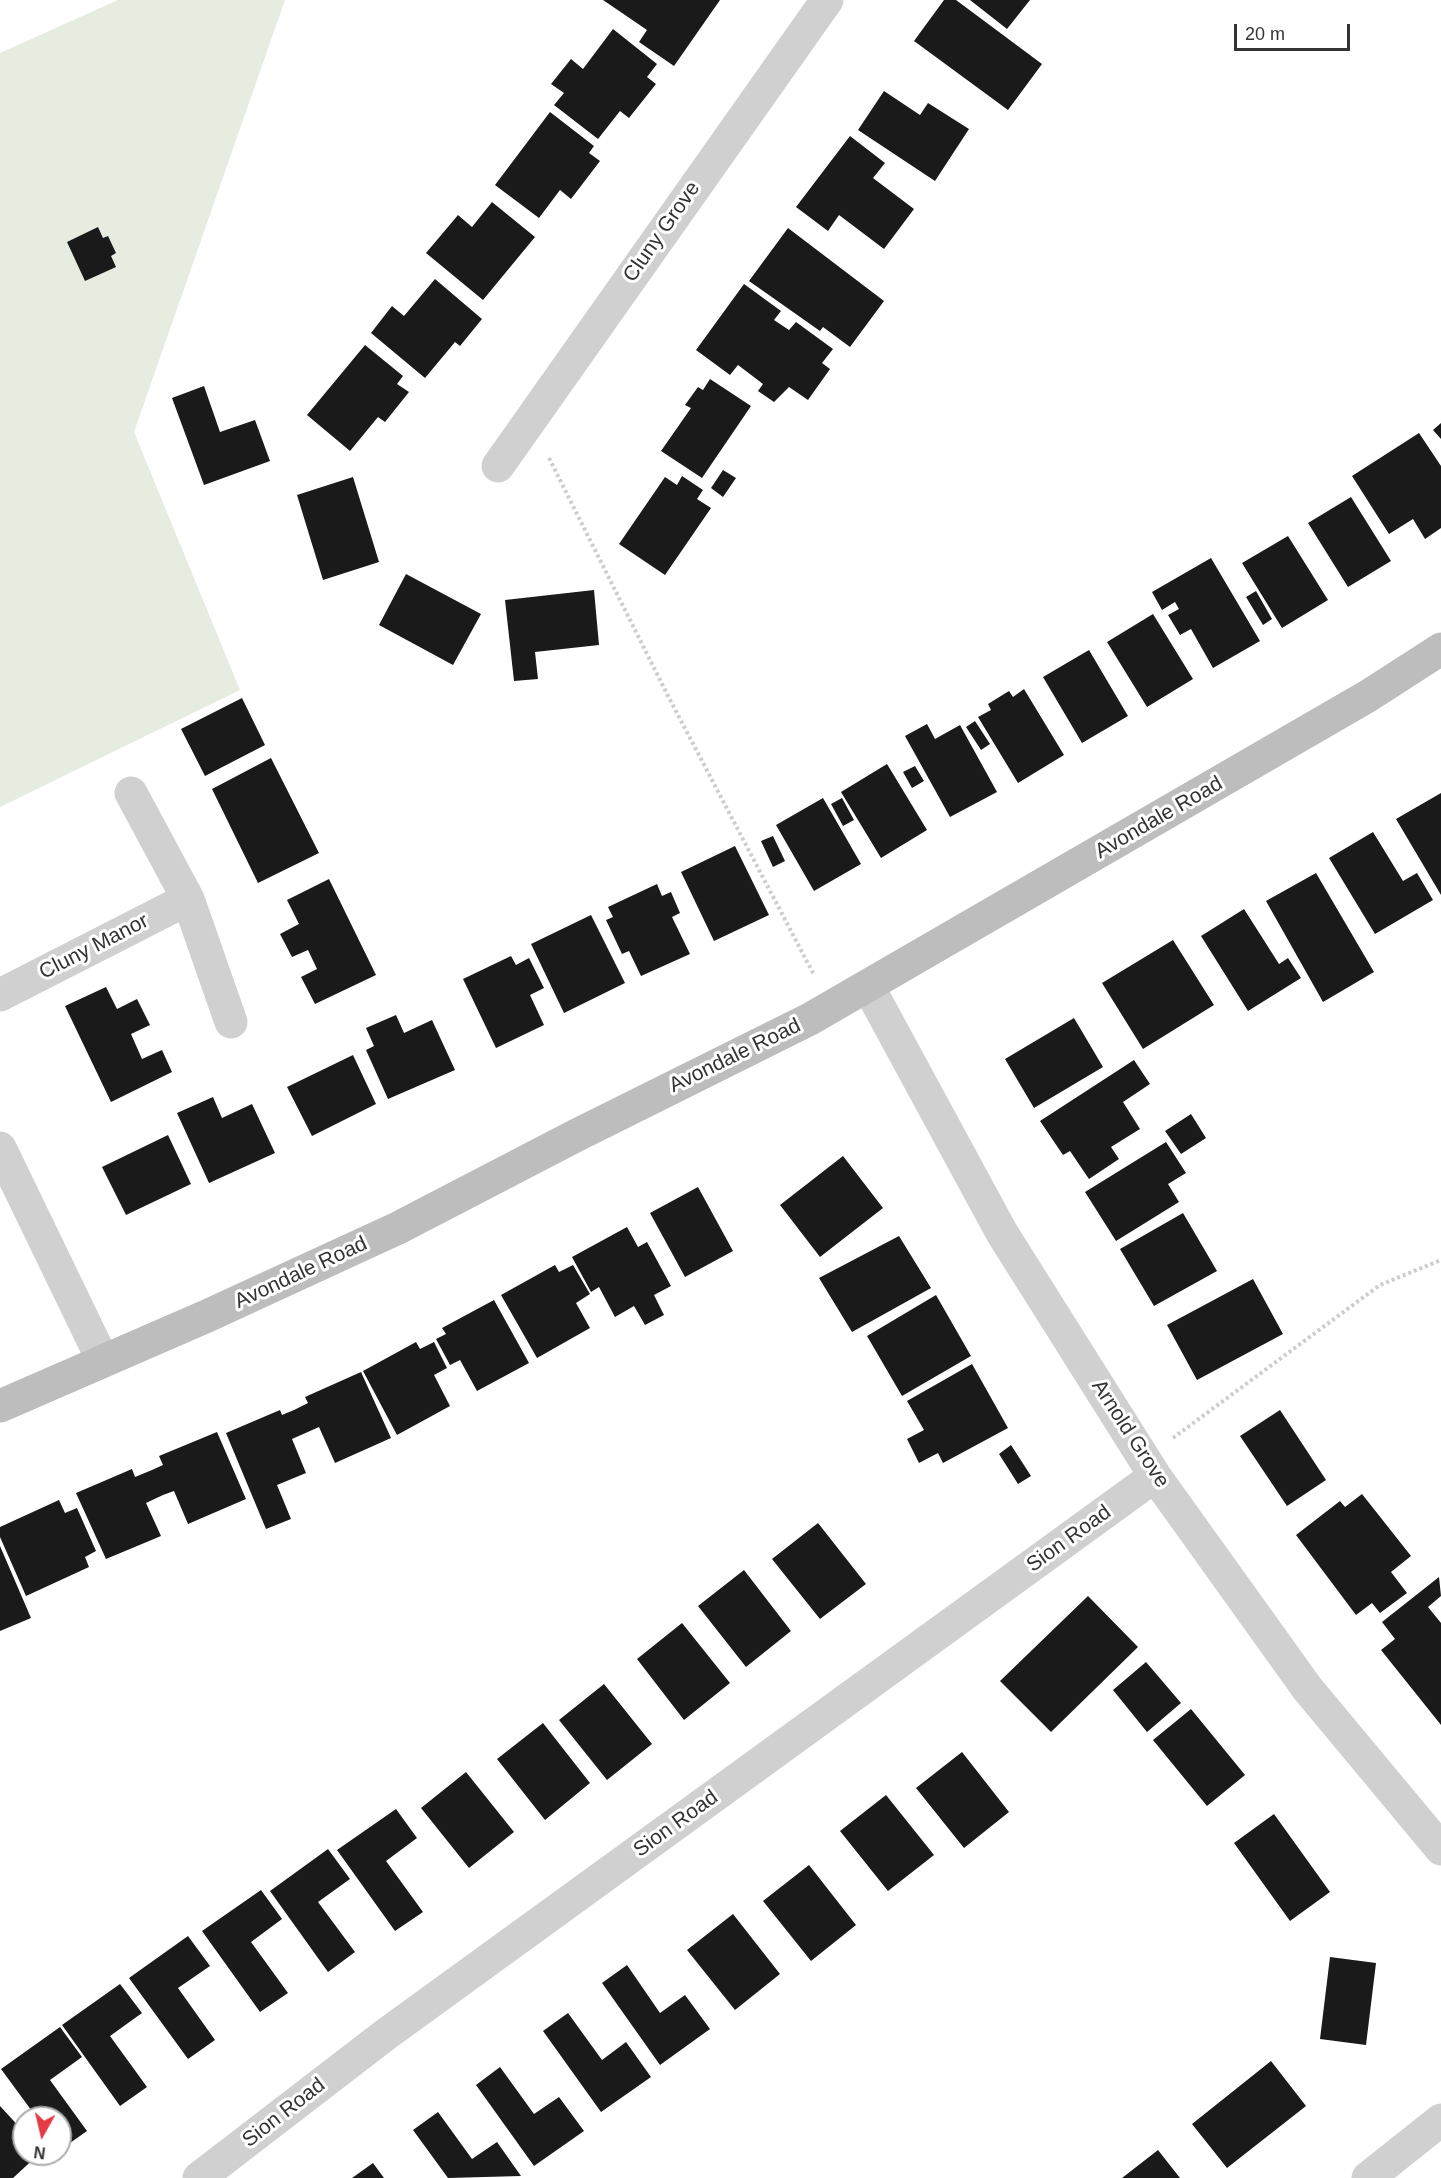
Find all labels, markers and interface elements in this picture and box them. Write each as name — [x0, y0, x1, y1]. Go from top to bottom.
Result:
scale bar — [1237, 12, 1352, 50]
text: 20 m — [1245, 24, 1285, 44]
street label: Cluny Grove — [618, 177, 706, 287]
street label: Avondale Road — [1091, 771, 1227, 865]
street label: Cluny Manor — [35, 909, 153, 985]
street label: Avondale Road — [665, 1013, 805, 1099]
street label: Avondale Road — [231, 1231, 371, 1315]
street label: Arnold Grove — [1086, 1375, 1174, 1493]
street label: Sion Road — [1022, 1500, 1116, 1578]
street label: Sion Road — [629, 1785, 723, 1863]
street label: Sion Road — [238, 2073, 330, 2153]
north arrow — [12, 2106, 72, 2166]
text: N — [33, 2143, 47, 2162]

